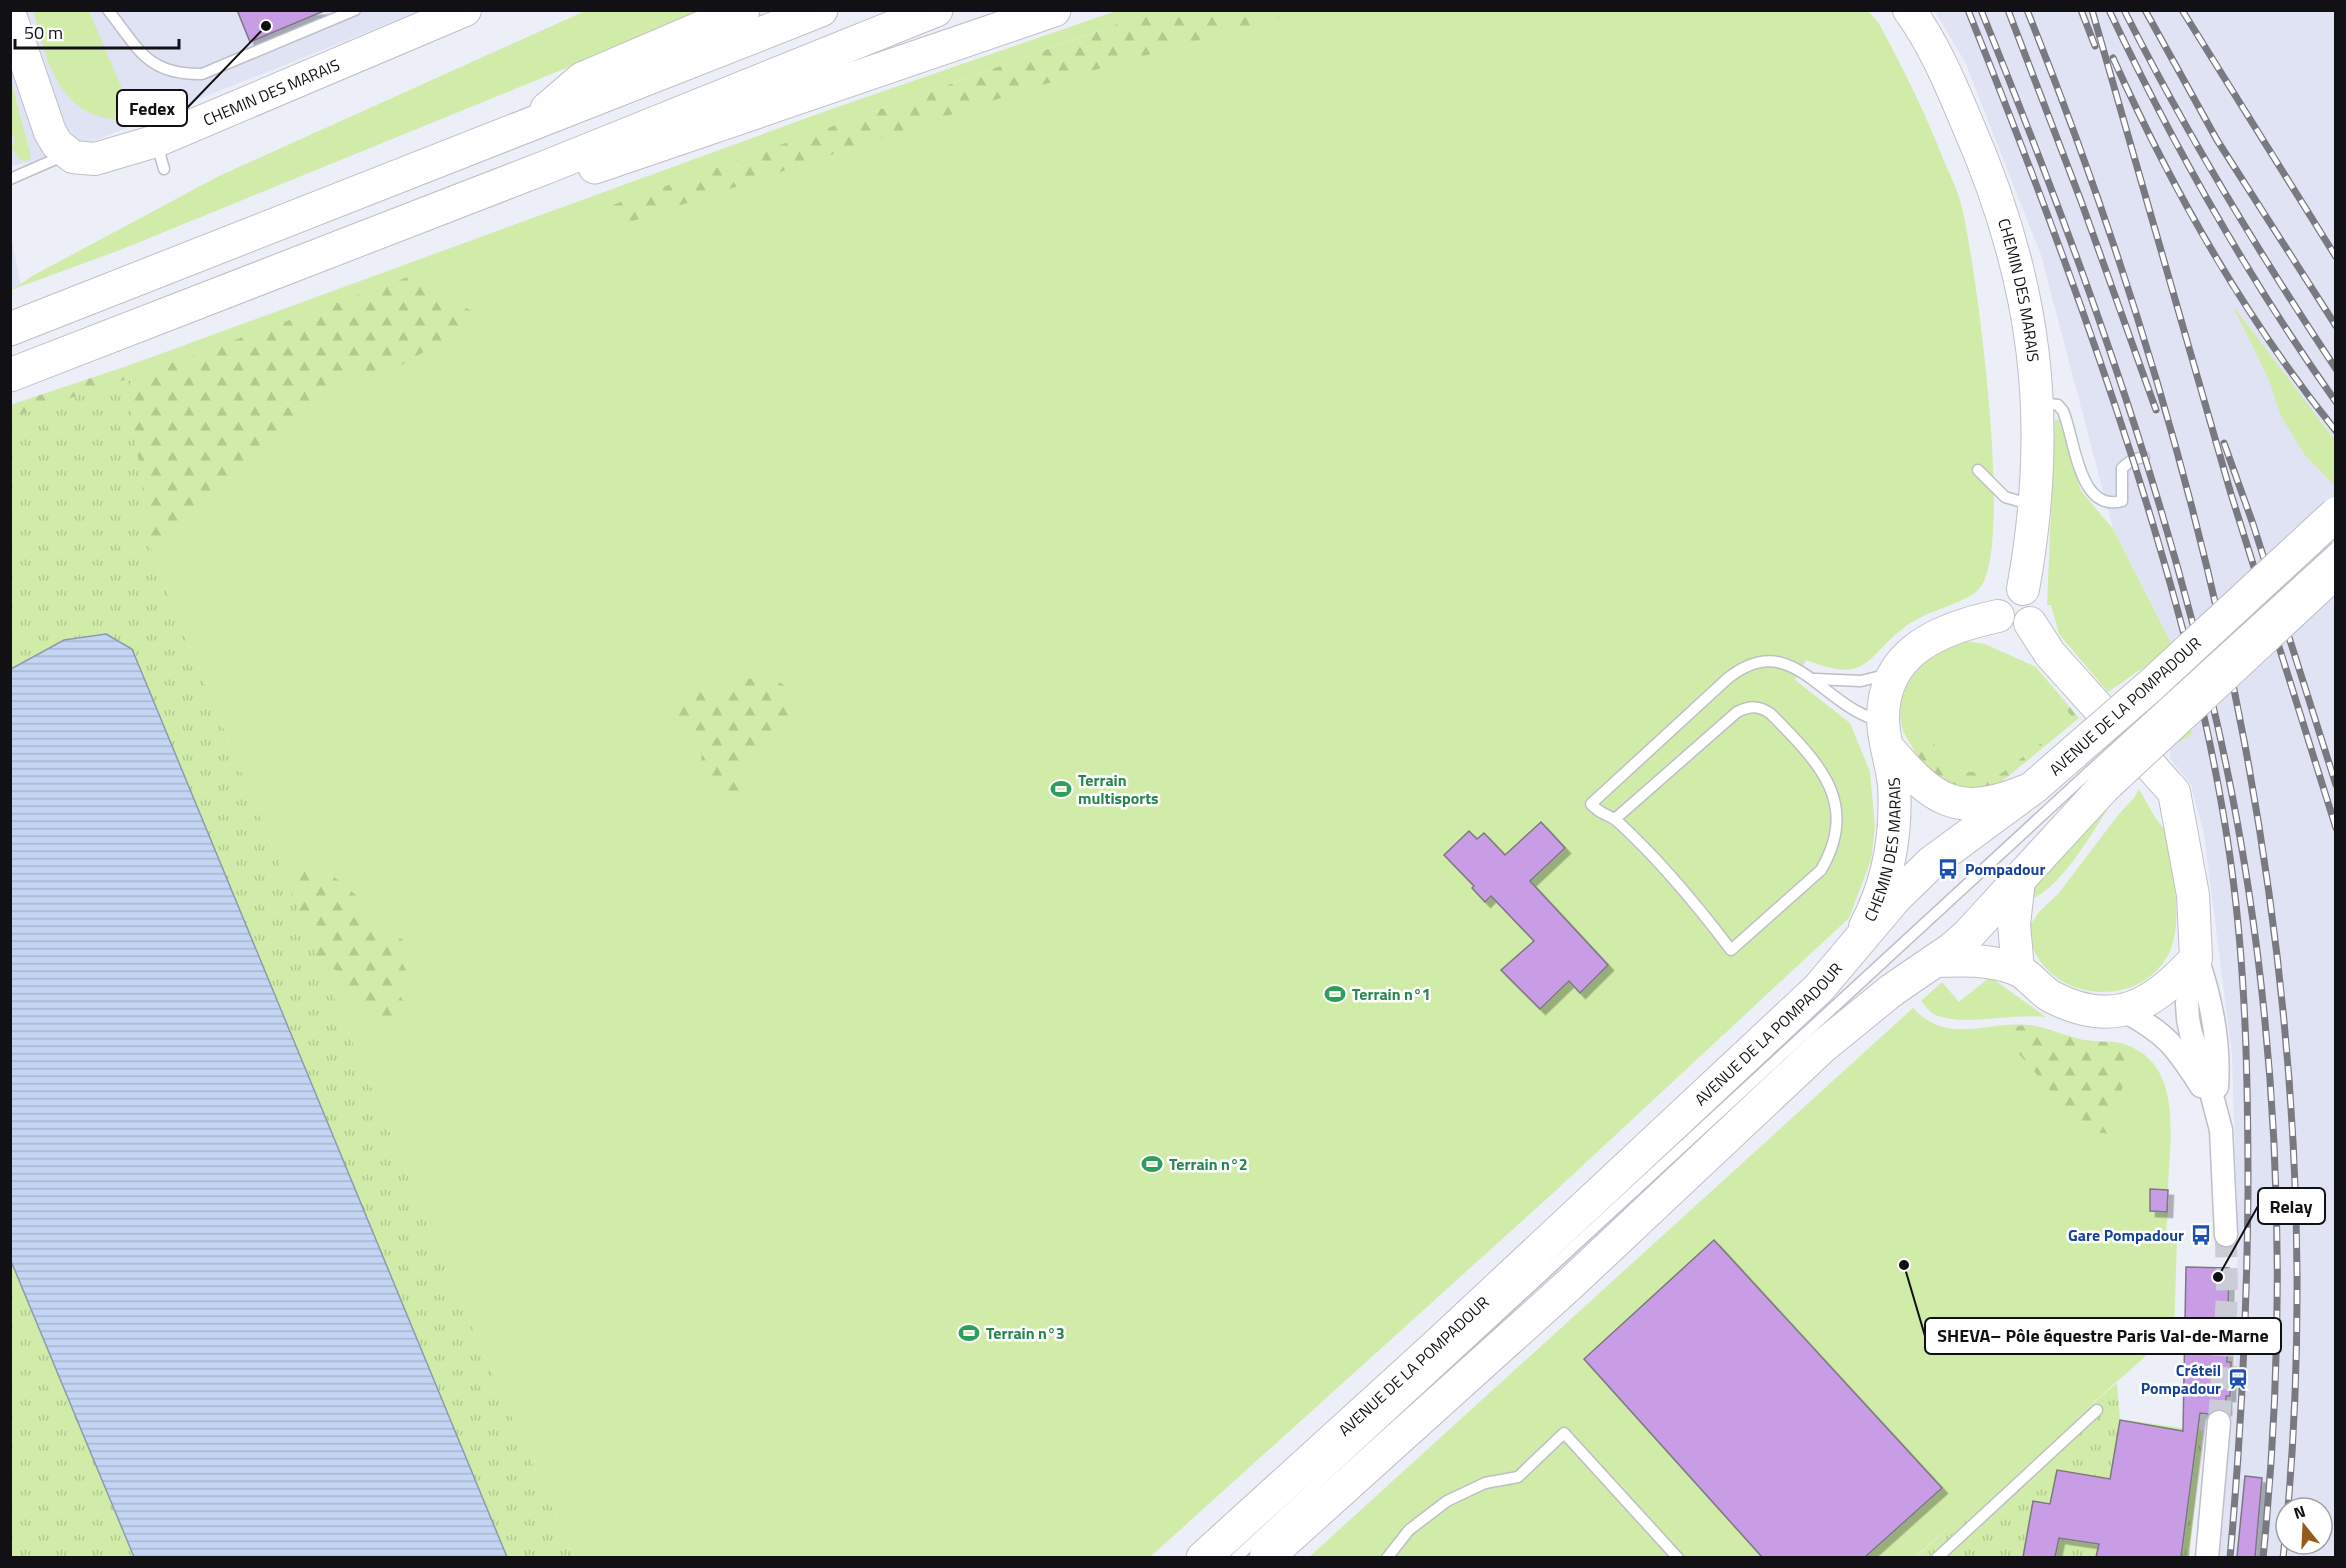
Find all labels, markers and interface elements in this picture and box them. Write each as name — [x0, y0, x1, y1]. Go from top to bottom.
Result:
scale bar — [15, 12, 178, 50]
text: 50 m — [24, 19, 63, 46]
street label: CHEMIN DES MARAIS — [199, 53, 343, 132]
callout: Fedex — [117, 90, 187, 126]
text: Fedex — [129, 95, 175, 122]
street label: CHEMIN DES MARAIS — [1992, 215, 2046, 363]
street label: AVENUE DE LA POMPADOUR — [2044, 631, 2206, 781]
place label: Terrain multisports — [1078, 768, 1159, 810]
street label: CHEMIN DES MARAIS — [1858, 776, 1907, 925]
sports icon: Terrain multisports — [1049, 777, 1073, 801]
bus stop icon: Pompadour — [1936, 857, 1960, 881]
place label: Pompadour — [1965, 857, 2045, 881]
street label: AVENUE DE LA POMPADOUR — [1689, 957, 1848, 1111]
sports icon: Terrain n°1 — [1323, 982, 1347, 1006]
place label: Terrain n°1 — [1352, 982, 1431, 1006]
sports icon: Terrain n°2 — [1140, 1152, 1164, 1176]
place label: Terrain n°2 — [1169, 1152, 1248, 1176]
callout: Relay — [2258, 1188, 2325, 1224]
text: Relay — [2269, 1193, 2313, 1220]
place label: Gare Pompadour — [2068, 1223, 2184, 1247]
bus stop icon: Gare Pompadour — [2189, 1223, 2213, 1247]
street label: AVENUE DE LA POMPADOUR — [1333, 1290, 1495, 1442]
callout: SHEVA– Pôle équestre Paris Val-de-Marne — [1925, 1318, 2281, 1354]
sports icon: Terrain n°3 — [957, 1321, 981, 1345]
place label: Terrain n°3 — [986, 1321, 1065, 1345]
text: SHEVA– Pôle équestre Paris Val-de-Marne — [1937, 1322, 2269, 1349]
place label: Créteil Pompadour — [2141, 1358, 2221, 1400]
station icon: Créteil Pompadour — [2226, 1367, 2250, 1391]
north arrow — [2274, 1496, 2334, 1556]
text: N — [2290, 1499, 2308, 1525]

